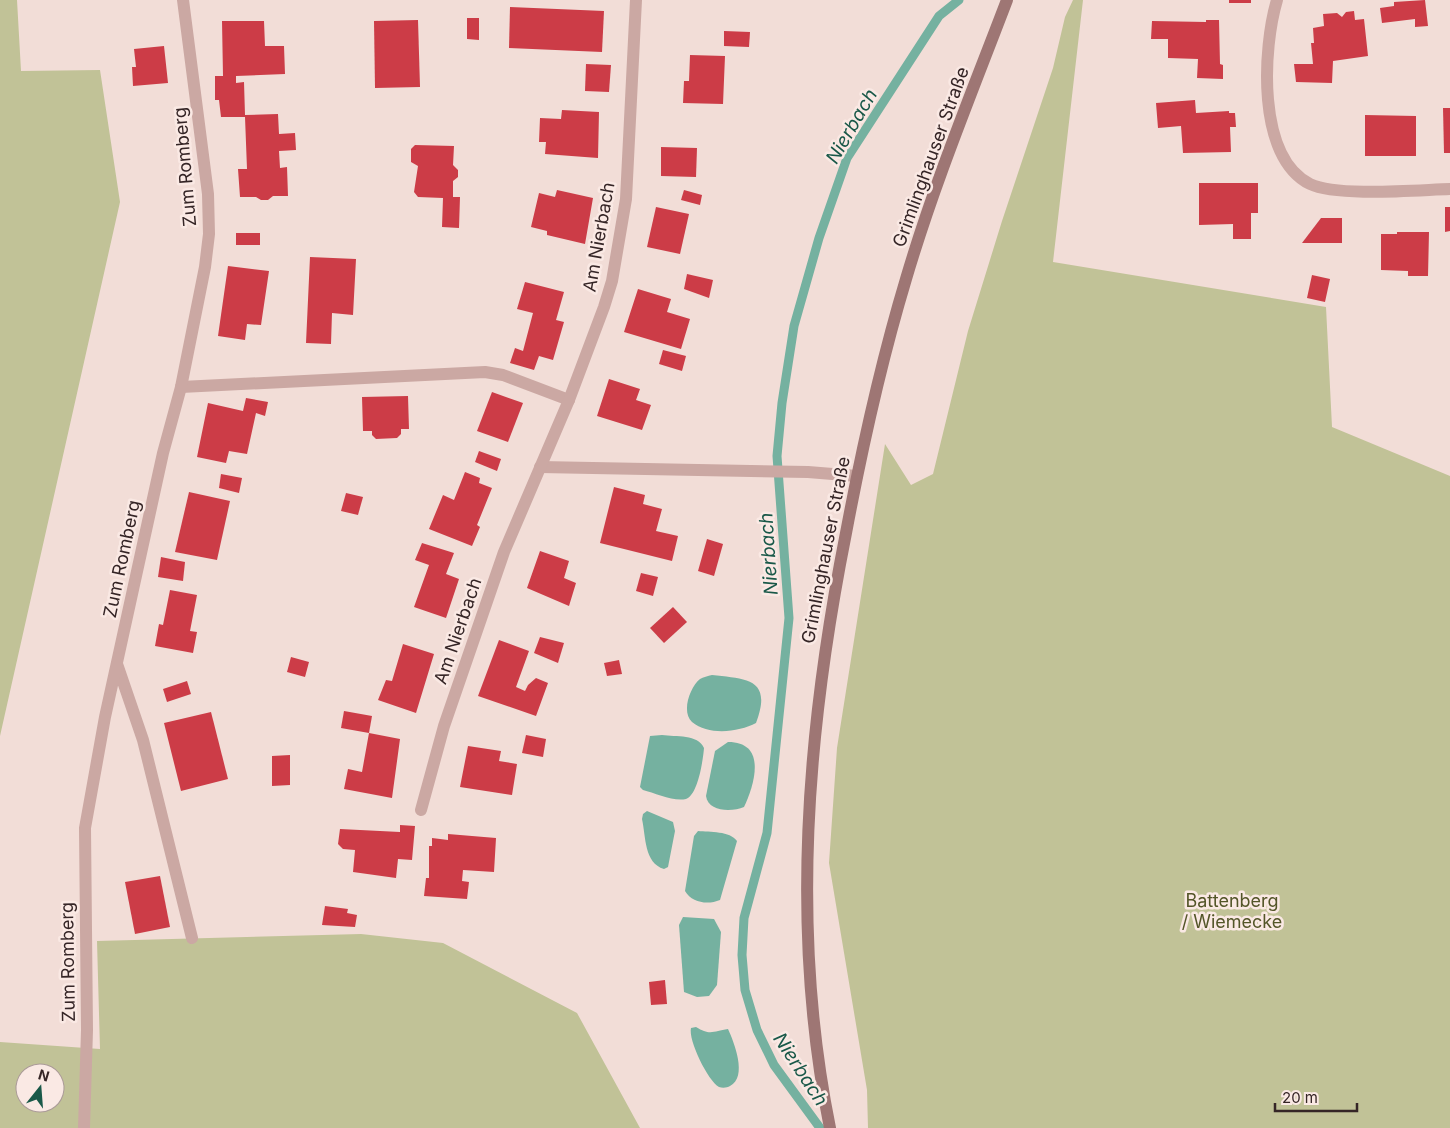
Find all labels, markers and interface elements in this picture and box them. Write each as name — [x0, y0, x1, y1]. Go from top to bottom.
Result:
street label: Grimlinghauser Straße — [888, 64, 973, 250]
water label: Nierbach — [821, 85, 882, 168]
street label: Zum Romberg — [169, 106, 200, 228]
street label: Am Nierbach — [579, 180, 618, 293]
street label: Grimlinghauser Straße — [797, 455, 854, 645]
street label: Zum Romberg — [99, 498, 144, 620]
water label: Nierbach — [754, 512, 783, 596]
street label: Am Nierbach — [430, 575, 486, 687]
park label: Battenberg / Wiemecke — [1182, 890, 1282, 932]
street label: Zum Romberg — [56, 902, 79, 1022]
water label: Nierbach — [768, 1028, 833, 1110]
north arrow — [15, 1063, 65, 1113]
text: N — [36, 1065, 52, 1085]
scale bar — [1275, 1080, 1358, 1112]
text: 20 m — [1282, 1088, 1318, 1107]

